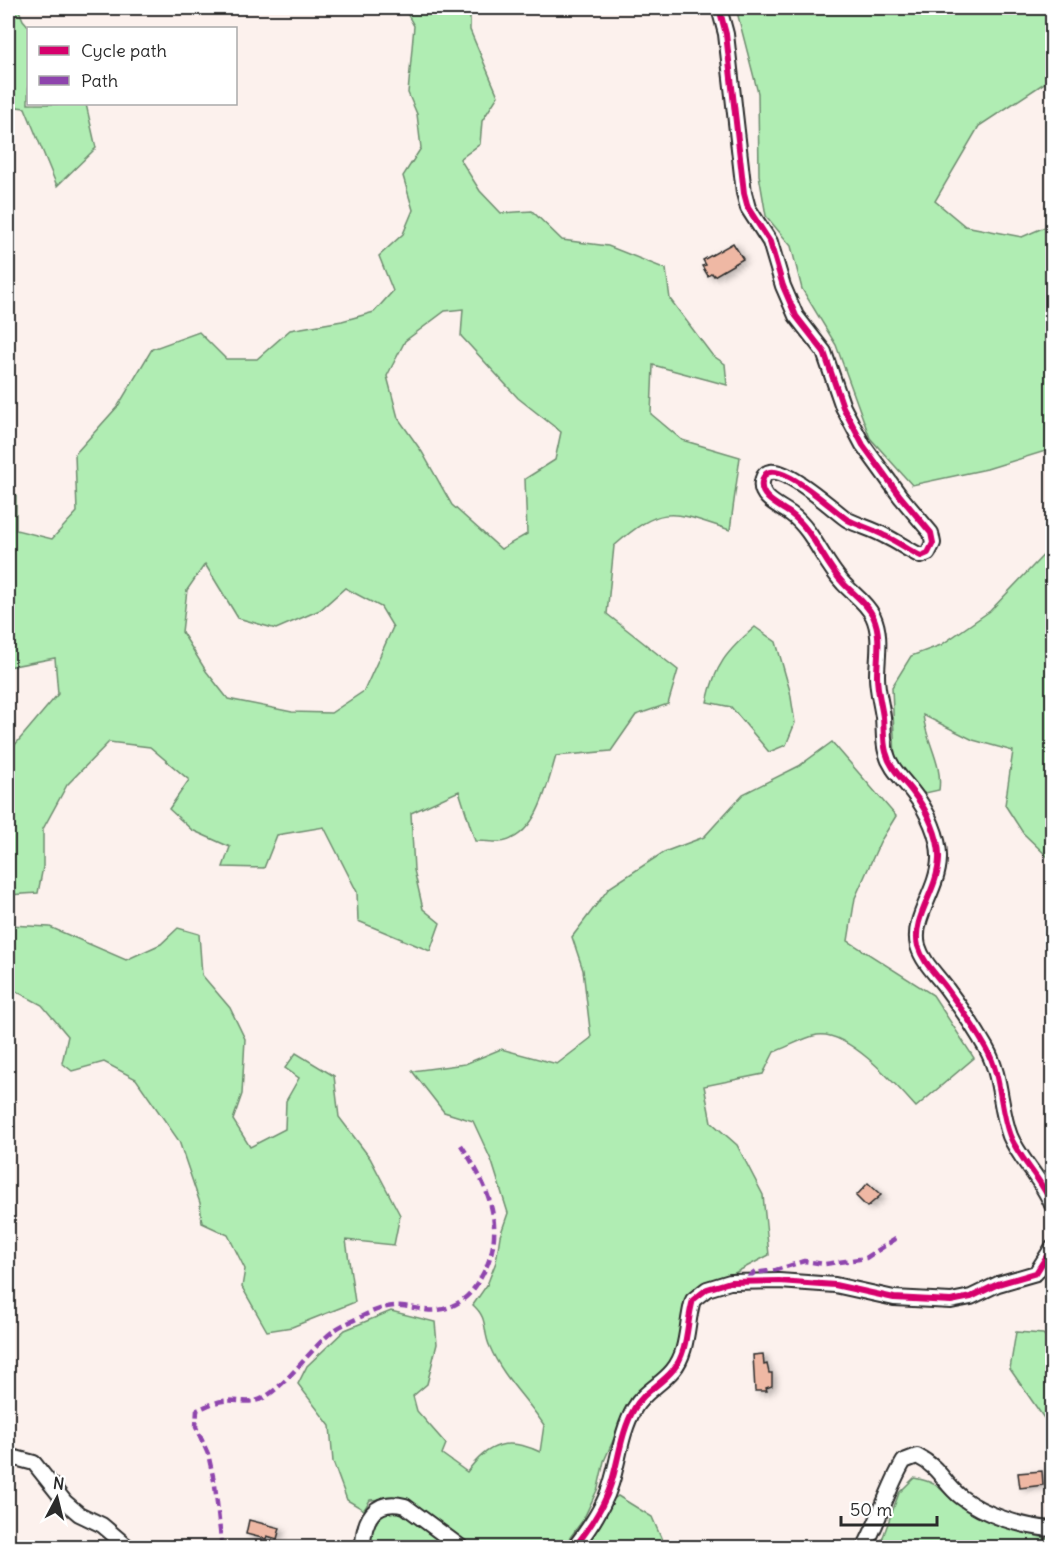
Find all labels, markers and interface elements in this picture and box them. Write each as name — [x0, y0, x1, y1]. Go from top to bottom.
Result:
legend — [27, 27, 237, 105]
text: Cycle path — [81, 39, 167, 62]
text: Path — [81, 69, 118, 92]
north arrow — [27, 1468, 87, 1528]
text: N — [52, 1473, 66, 1494]
scale bar — [841, 1489, 937, 1527]
text: 50 m — [850, 1498, 892, 1521]

